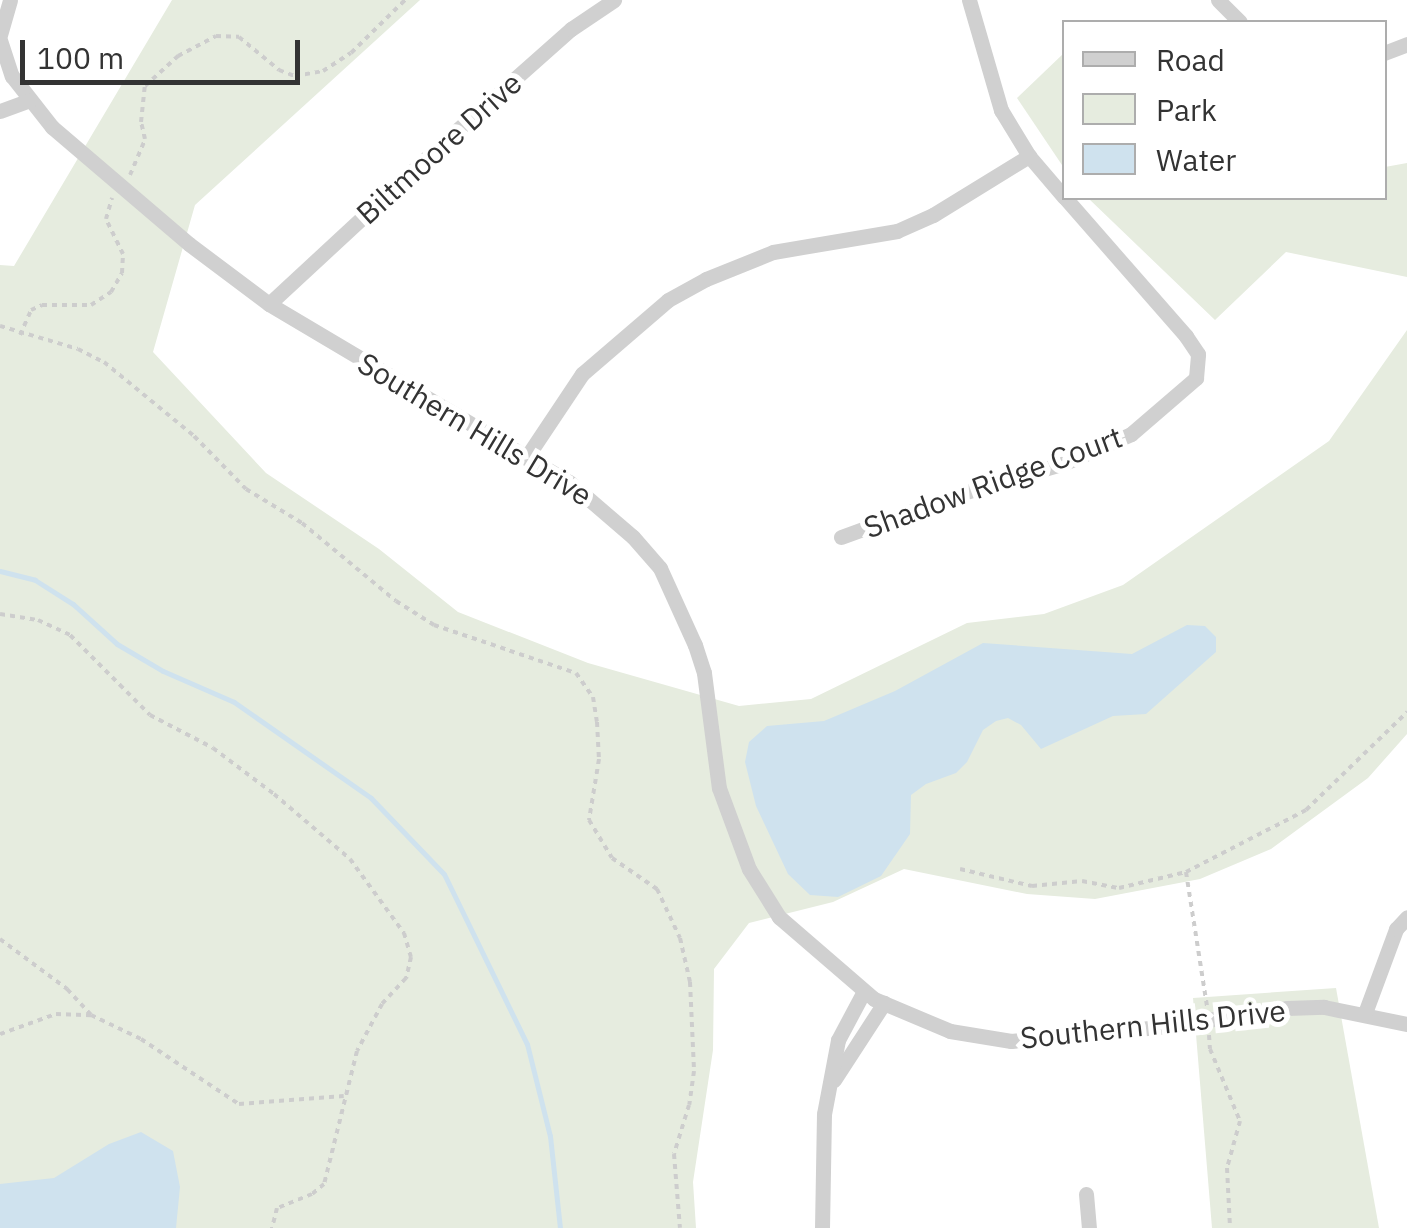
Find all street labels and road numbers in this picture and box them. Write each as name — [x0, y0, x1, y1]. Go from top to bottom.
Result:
street label: Biltmoore Drive — [349, 65, 529, 231]
street label: Southern Hills Drive — [351, 345, 599, 513]
street label: Shadow Ridge Court — [859, 419, 1127, 545]
street label: Southern Hills Drive — [1019, 992, 1287, 1056]

